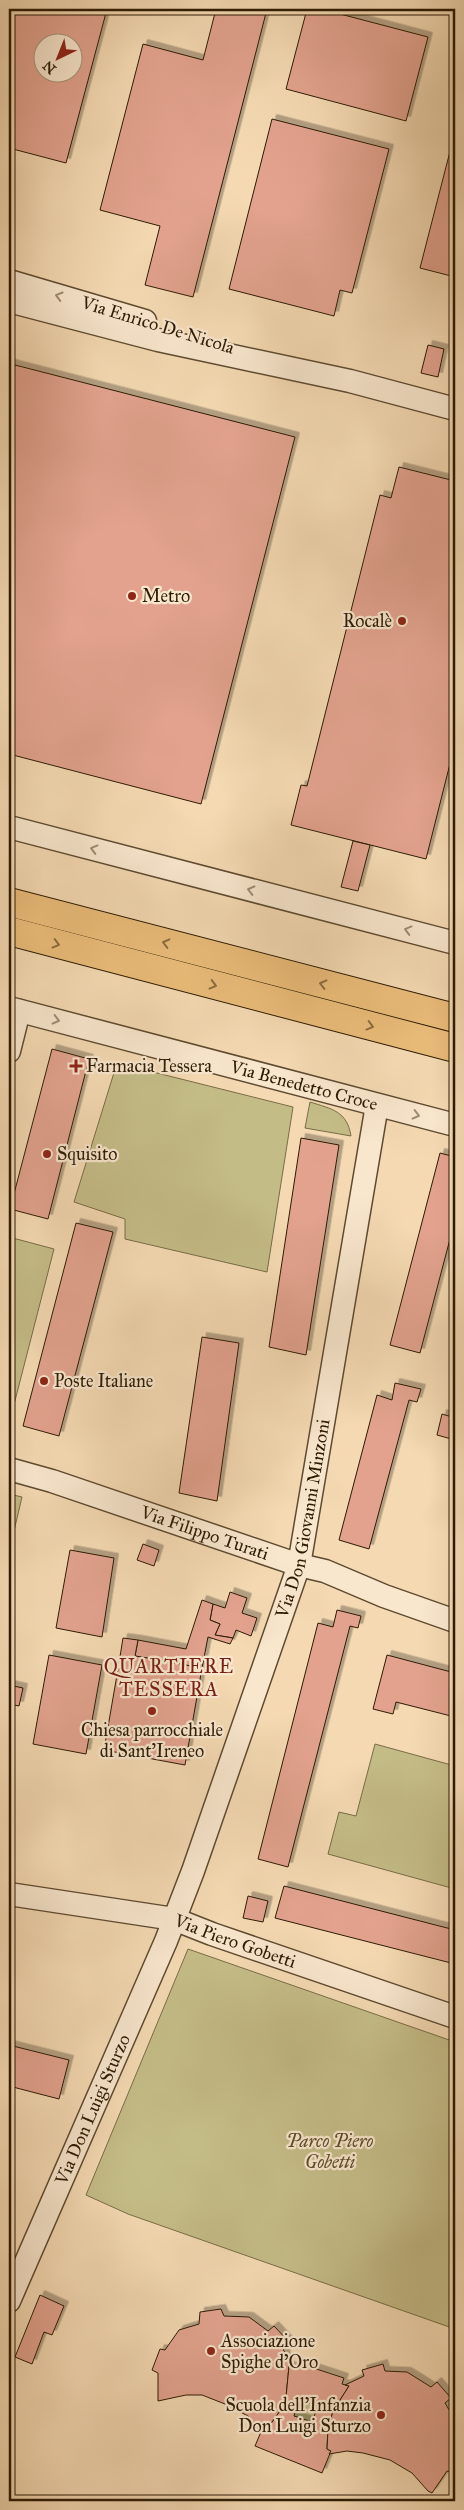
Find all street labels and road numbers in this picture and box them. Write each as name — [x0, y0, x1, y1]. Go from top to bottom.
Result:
street label: Via Enrico De Nicola — [78, 291, 237, 359]
street label: Via Benedetto Croce — [227, 1055, 380, 1115]
street label: Via Don Giovanni Minzoni — [270, 1417, 335, 1622]
street label: Via Filippo Turati — [137, 1501, 272, 1565]
street label: Via Piero Gobetti — [170, 1909, 299, 1973]
street label: Via Don Luigi Sturzo — [50, 2031, 135, 2189]

